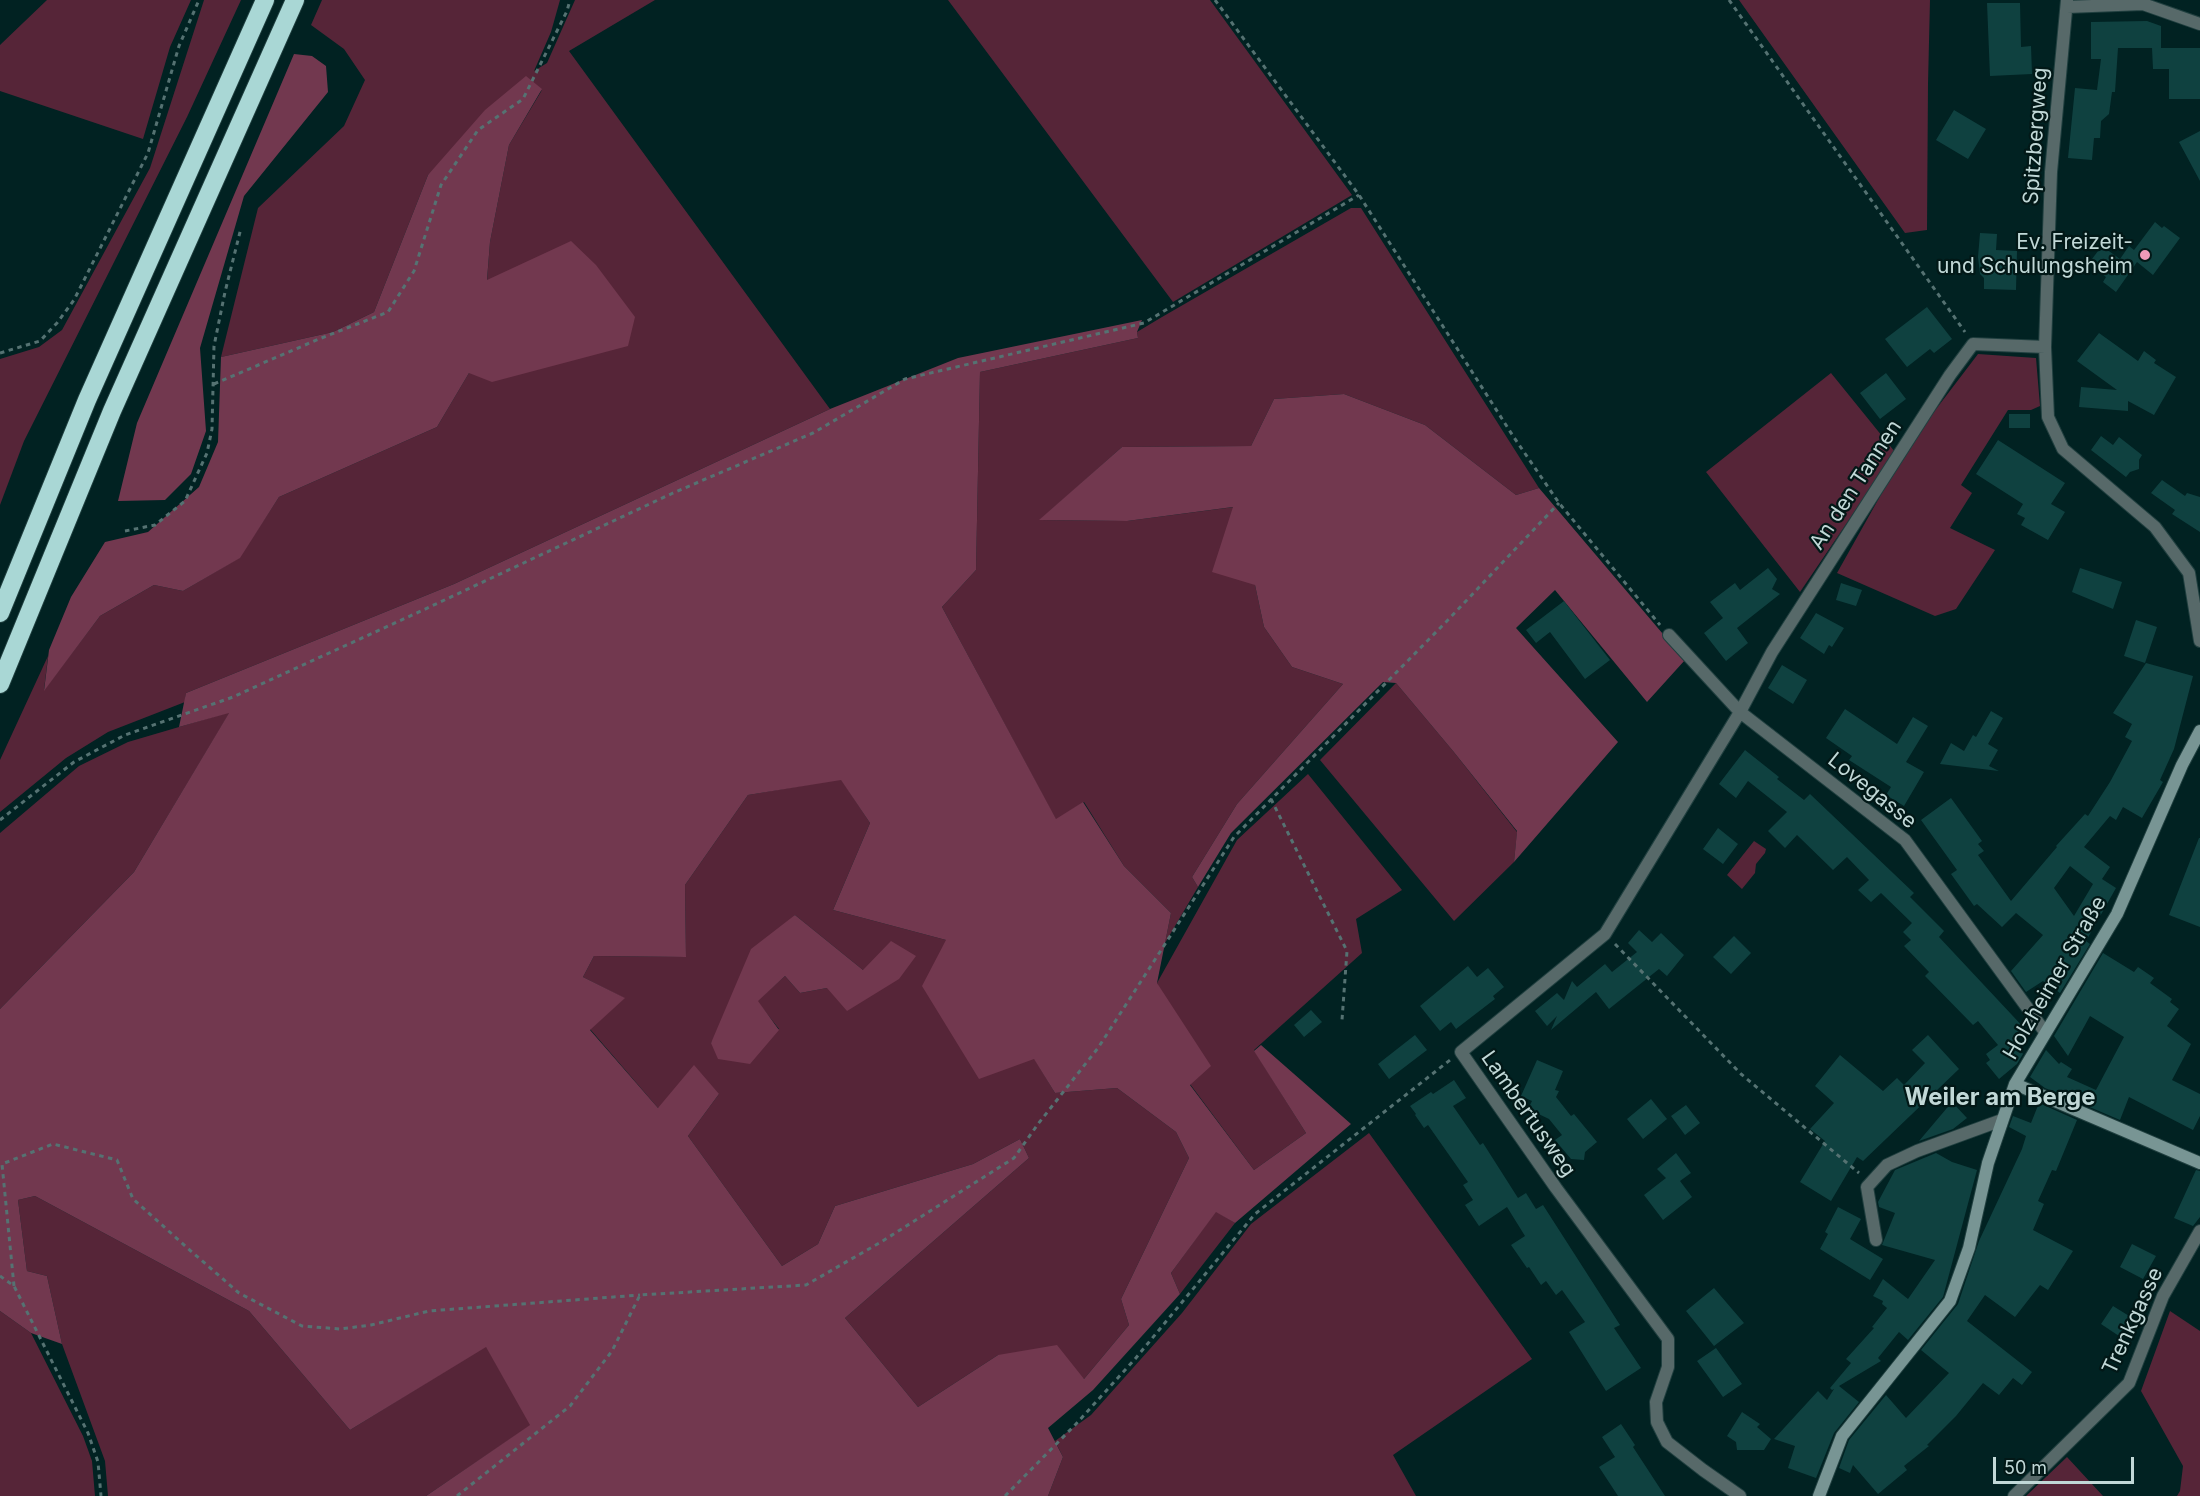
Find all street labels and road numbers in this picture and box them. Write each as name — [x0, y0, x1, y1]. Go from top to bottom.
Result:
street label: Spitzbergweg — [2019, 67, 2053, 205]
street label: An den Tannen — [1805, 415, 1907, 555]
street label: Lovegasse — [1823, 748, 1921, 834]
street label: Holzheimer Straße — [1998, 892, 2112, 1064]
street label: Lambertusweg — [1475, 1046, 1581, 1182]
street label: Trenkgasse — [2097, 1264, 2169, 1378]

